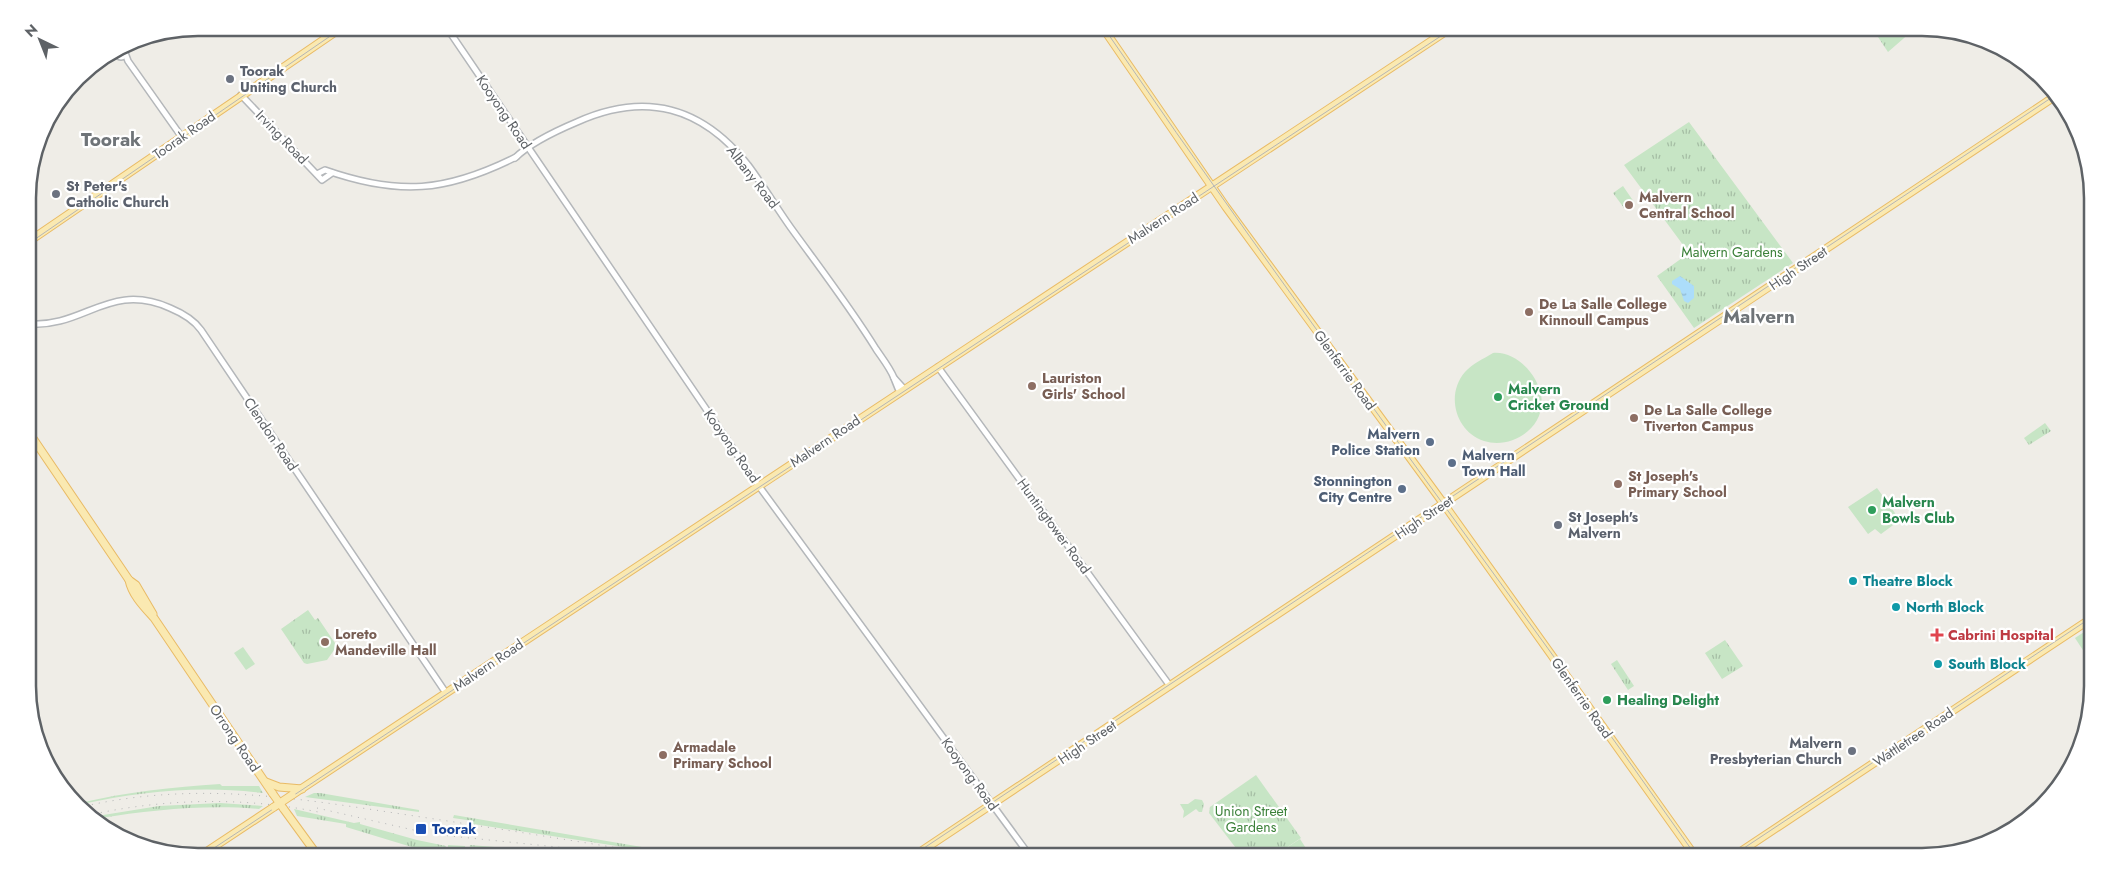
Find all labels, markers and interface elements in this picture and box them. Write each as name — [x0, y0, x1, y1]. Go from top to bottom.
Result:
north arrow — [15, 15, 65, 65]
text: N — [20, 19, 42, 42]
place label: Toorak Uniting Church — [240, 61, 337, 97]
street label: Kooyong Road — [472, 71, 536, 153]
marker: Toorak Uniting Church — [224, 73, 236, 85]
street label: Toorak Road — [149, 106, 219, 164]
street label: Irving Road — [251, 106, 313, 168]
district label: Toorak — [81, 126, 141, 153]
street label: Albany Road — [722, 141, 784, 213]
place label: St Peter's Catholic Church — [66, 176, 169, 212]
place label: Malvern Central School — [1639, 187, 1735, 223]
marker: St Peter's Catholic Church — [50, 188, 62, 200]
street label: Malvern Road — [1124, 188, 1202, 248]
marker: Malvern Central School — [1623, 199, 1635, 211]
street label: High Street — [1765, 241, 1832, 295]
park label: Malvern Gardens — [1681, 242, 1783, 262]
place label: De La Salle College Kinnoull Campus — [1539, 294, 1667, 330]
district label: Malvern — [1723, 303, 1795, 330]
marker: De La Salle College Kinnoull Campus — [1523, 306, 1535, 318]
street label: Glenferrie Road — [1309, 326, 1381, 414]
place label: Lauriston Girls' School — [1042, 368, 1125, 404]
place label: Malvern Cricket Ground — [1508, 379, 1609, 415]
marker: Lauriston Girls' School — [1026, 380, 1038, 392]
marker: Malvern Cricket Ground — [1492, 391, 1504, 403]
street label: Clendon Road — [239, 393, 303, 475]
place label: De La Salle College Tiverton Campus — [1644, 400, 1772, 436]
street label: Kooyong Road — [699, 405, 765, 487]
street label: Malvern Road — [786, 410, 864, 472]
marker: De La Salle College Tiverton Campus — [1628, 412, 1640, 424]
place label: Malvern Police Station — [1331, 424, 1420, 460]
marker: Malvern Police Station — [1424, 436, 1436, 448]
place label: Malvern Town Hall — [1462, 445, 1526, 481]
marker: Malvern Town Hall — [1446, 457, 1458, 469]
place label: St Joseph's Primary School — [1628, 466, 1727, 502]
place label: Stonnington City Centre — [1313, 471, 1392, 507]
street label: Huntingtower Road — [1013, 474, 1095, 578]
marker: St Joseph's Primary School — [1612, 478, 1624, 490]
marker: Stonnington City Centre — [1396, 483, 1408, 495]
street label: High Street — [1391, 490, 1458, 544]
place label: Malvern Bowls Club — [1882, 492, 1955, 528]
marker: Malvern Bowls Club — [1866, 504, 1878, 516]
place label: St Joseph's Malvern — [1568, 507, 1639, 543]
marker: St Joseph's Malvern — [1552, 519, 1564, 531]
place label: Theatre Block — [1863, 571, 1953, 591]
marker: Theatre Block — [1847, 575, 1859, 587]
place label: North Block — [1906, 597, 1984, 617]
marker: North Block — [1890, 601, 1902, 613]
place label: Loreto Mandeville Hall — [335, 624, 437, 660]
place label: Cabrini Hospital — [1948, 625, 2054, 645]
marker: Cabrini Hospital — [1930, 628, 1944, 642]
street label: Malvern Road — [449, 634, 527, 696]
marker: Loreto Mandeville Hall — [319, 636, 331, 648]
street label: Glenferrie Road — [1547, 653, 1617, 743]
place label: South Block — [1948, 654, 2026, 674]
marker: South Block — [1932, 658, 1944, 670]
place label: Healing Delight — [1617, 690, 1719, 710]
marker: Healing Delight — [1601, 694, 1613, 706]
street label: Orrong Road — [205, 700, 265, 776]
street label: Wattletree Road — [1869, 703, 1957, 771]
street label: High Street — [1054, 715, 1121, 769]
street label: Kooyong Road — [937, 733, 1003, 815]
place label: Malvern Presbyterian Church — [1710, 733, 1842, 769]
place label: Armadale Primary School — [672, 737, 772, 773]
marker: Malvern Presbyterian Church — [1846, 745, 1858, 757]
marker: Armadale Primary School — [657, 749, 669, 761]
park label: Union Street Gardens — [1215, 801, 1288, 837]
place label: Toorak — [432, 819, 476, 839]
marker: Toorak — [414, 822, 428, 836]

